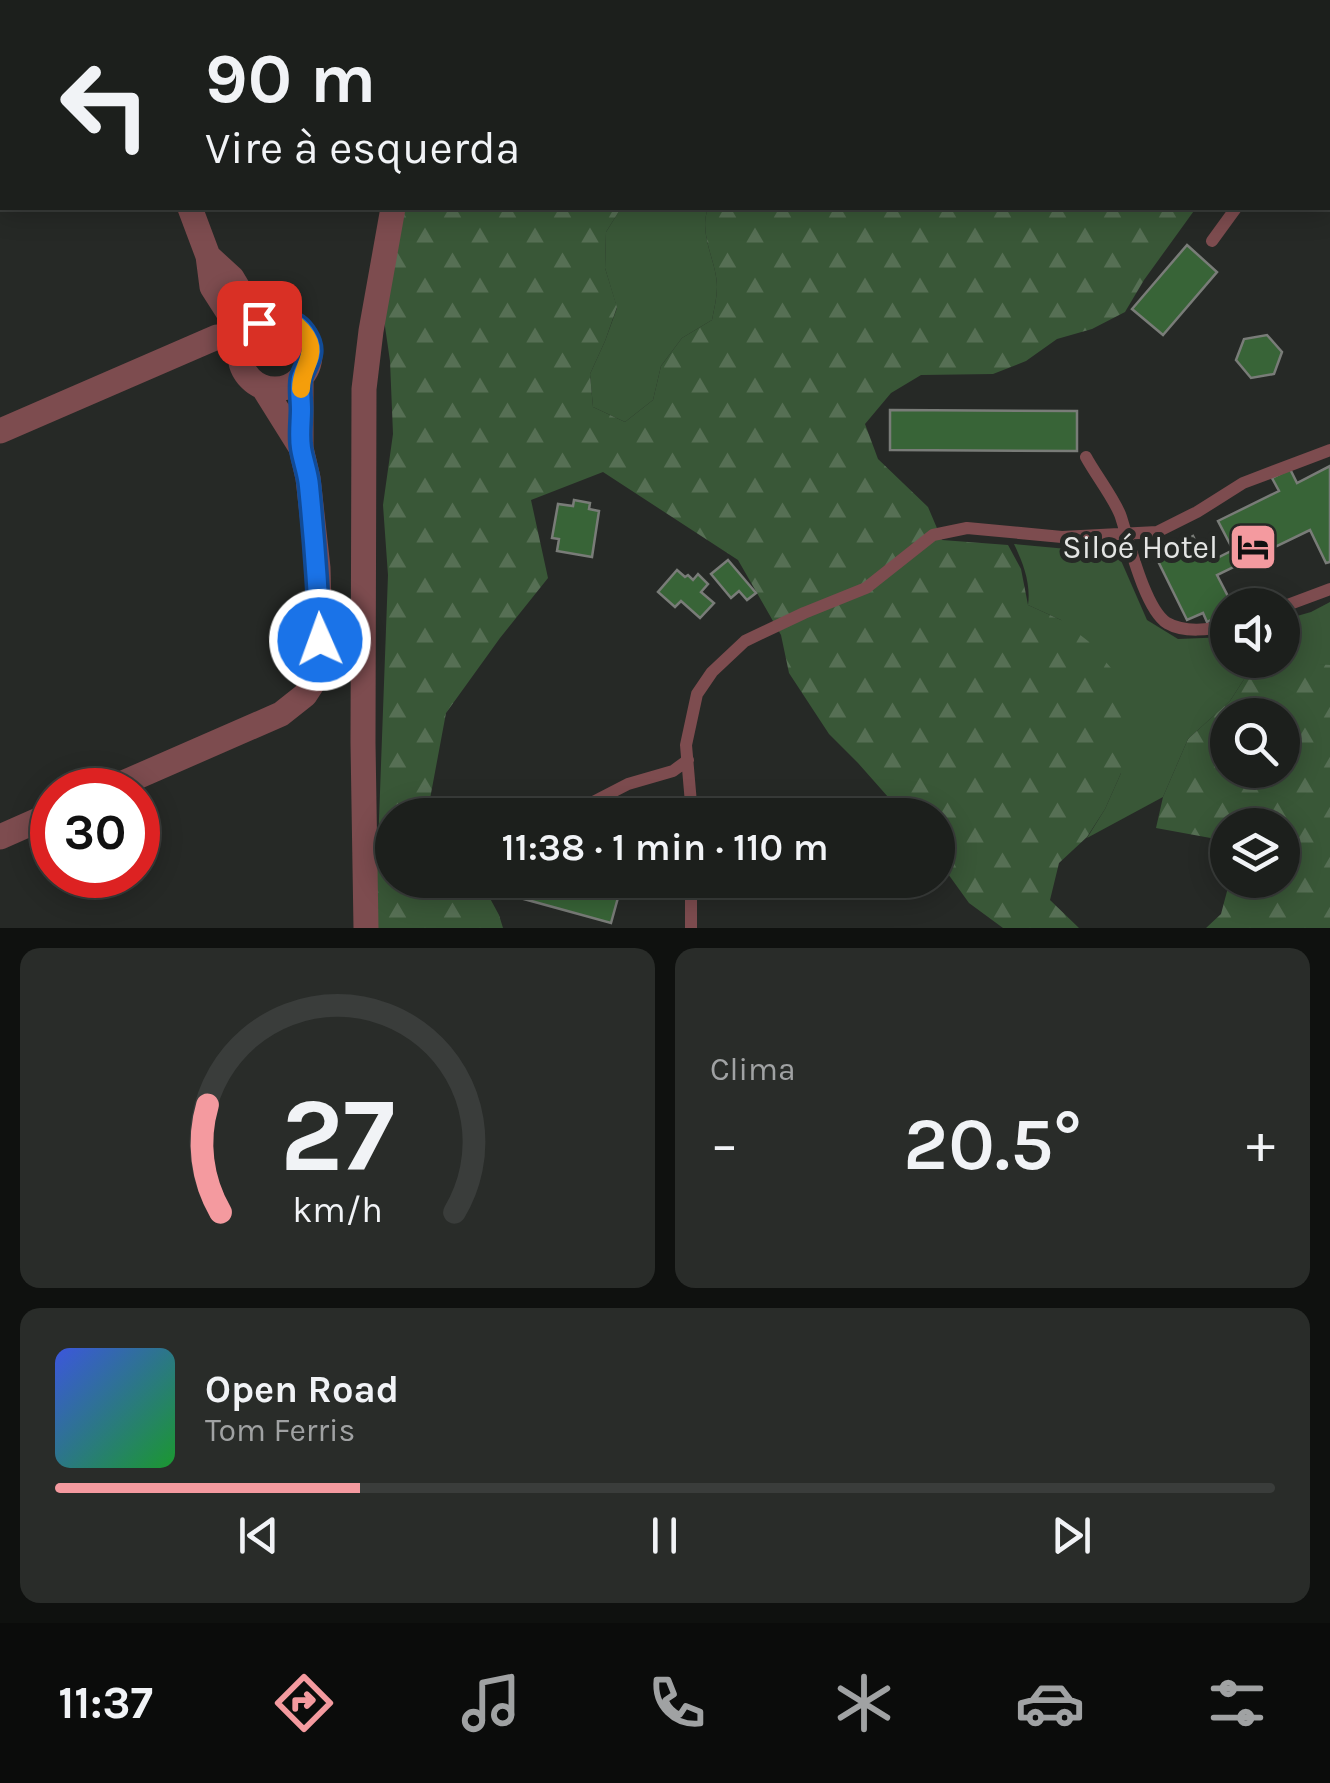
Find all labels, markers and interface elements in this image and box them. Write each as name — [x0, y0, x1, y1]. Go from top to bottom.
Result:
text: 90 m — [205, 38, 376, 120]
icon: left — [40, 40, 170, 170]
text: Vire à esquerda — [205, 122, 520, 174]
pin — [217, 281, 302, 366]
icon: arrive — [232, 296, 287, 351]
hotel icon: Siloé Hotel — [1227, 521, 1279, 573]
place label: Siloé Hotel — [1062, 529, 1218, 566]
position arrow — [268, 588, 372, 692]
map controls — [1210, 588, 1300, 898]
button: sound — [1210, 588, 1300, 678]
button: search — [1210, 698, 1300, 788]
speed limit sign: 30 — [30, 768, 160, 898]
button: layers — [1210, 808, 1300, 898]
text: 11:38 · 1 min · 110 m — [501, 825, 829, 870]
text: Clima — [710, 1051, 796, 1088]
text: 27 — [280, 1075, 395, 1196]
text: 20.5° — [903, 1100, 1082, 1188]
text: − — [710, 1112, 739, 1176]
text: + — [1246, 1112, 1275, 1176]
text: km/h — [292, 1189, 383, 1231]
text: Open Road — [205, 1367, 399, 1412]
text: Tom Ferris — [205, 1412, 355, 1449]
icon: previous — [231, 1508, 286, 1563]
icon: pause — [637, 1508, 692, 1563]
icon: next — [1044, 1508, 1099, 1563]
icon: directions — [269, 1668, 339, 1738]
icon: music — [456, 1668, 526, 1738]
icon: phone — [642, 1668, 712, 1738]
icon: climate — [829, 1668, 899, 1738]
icon: car — [1015, 1668, 1085, 1738]
icon: filters — [1202, 1668, 1272, 1738]
text: 11:37 — [58, 1677, 153, 1729]

